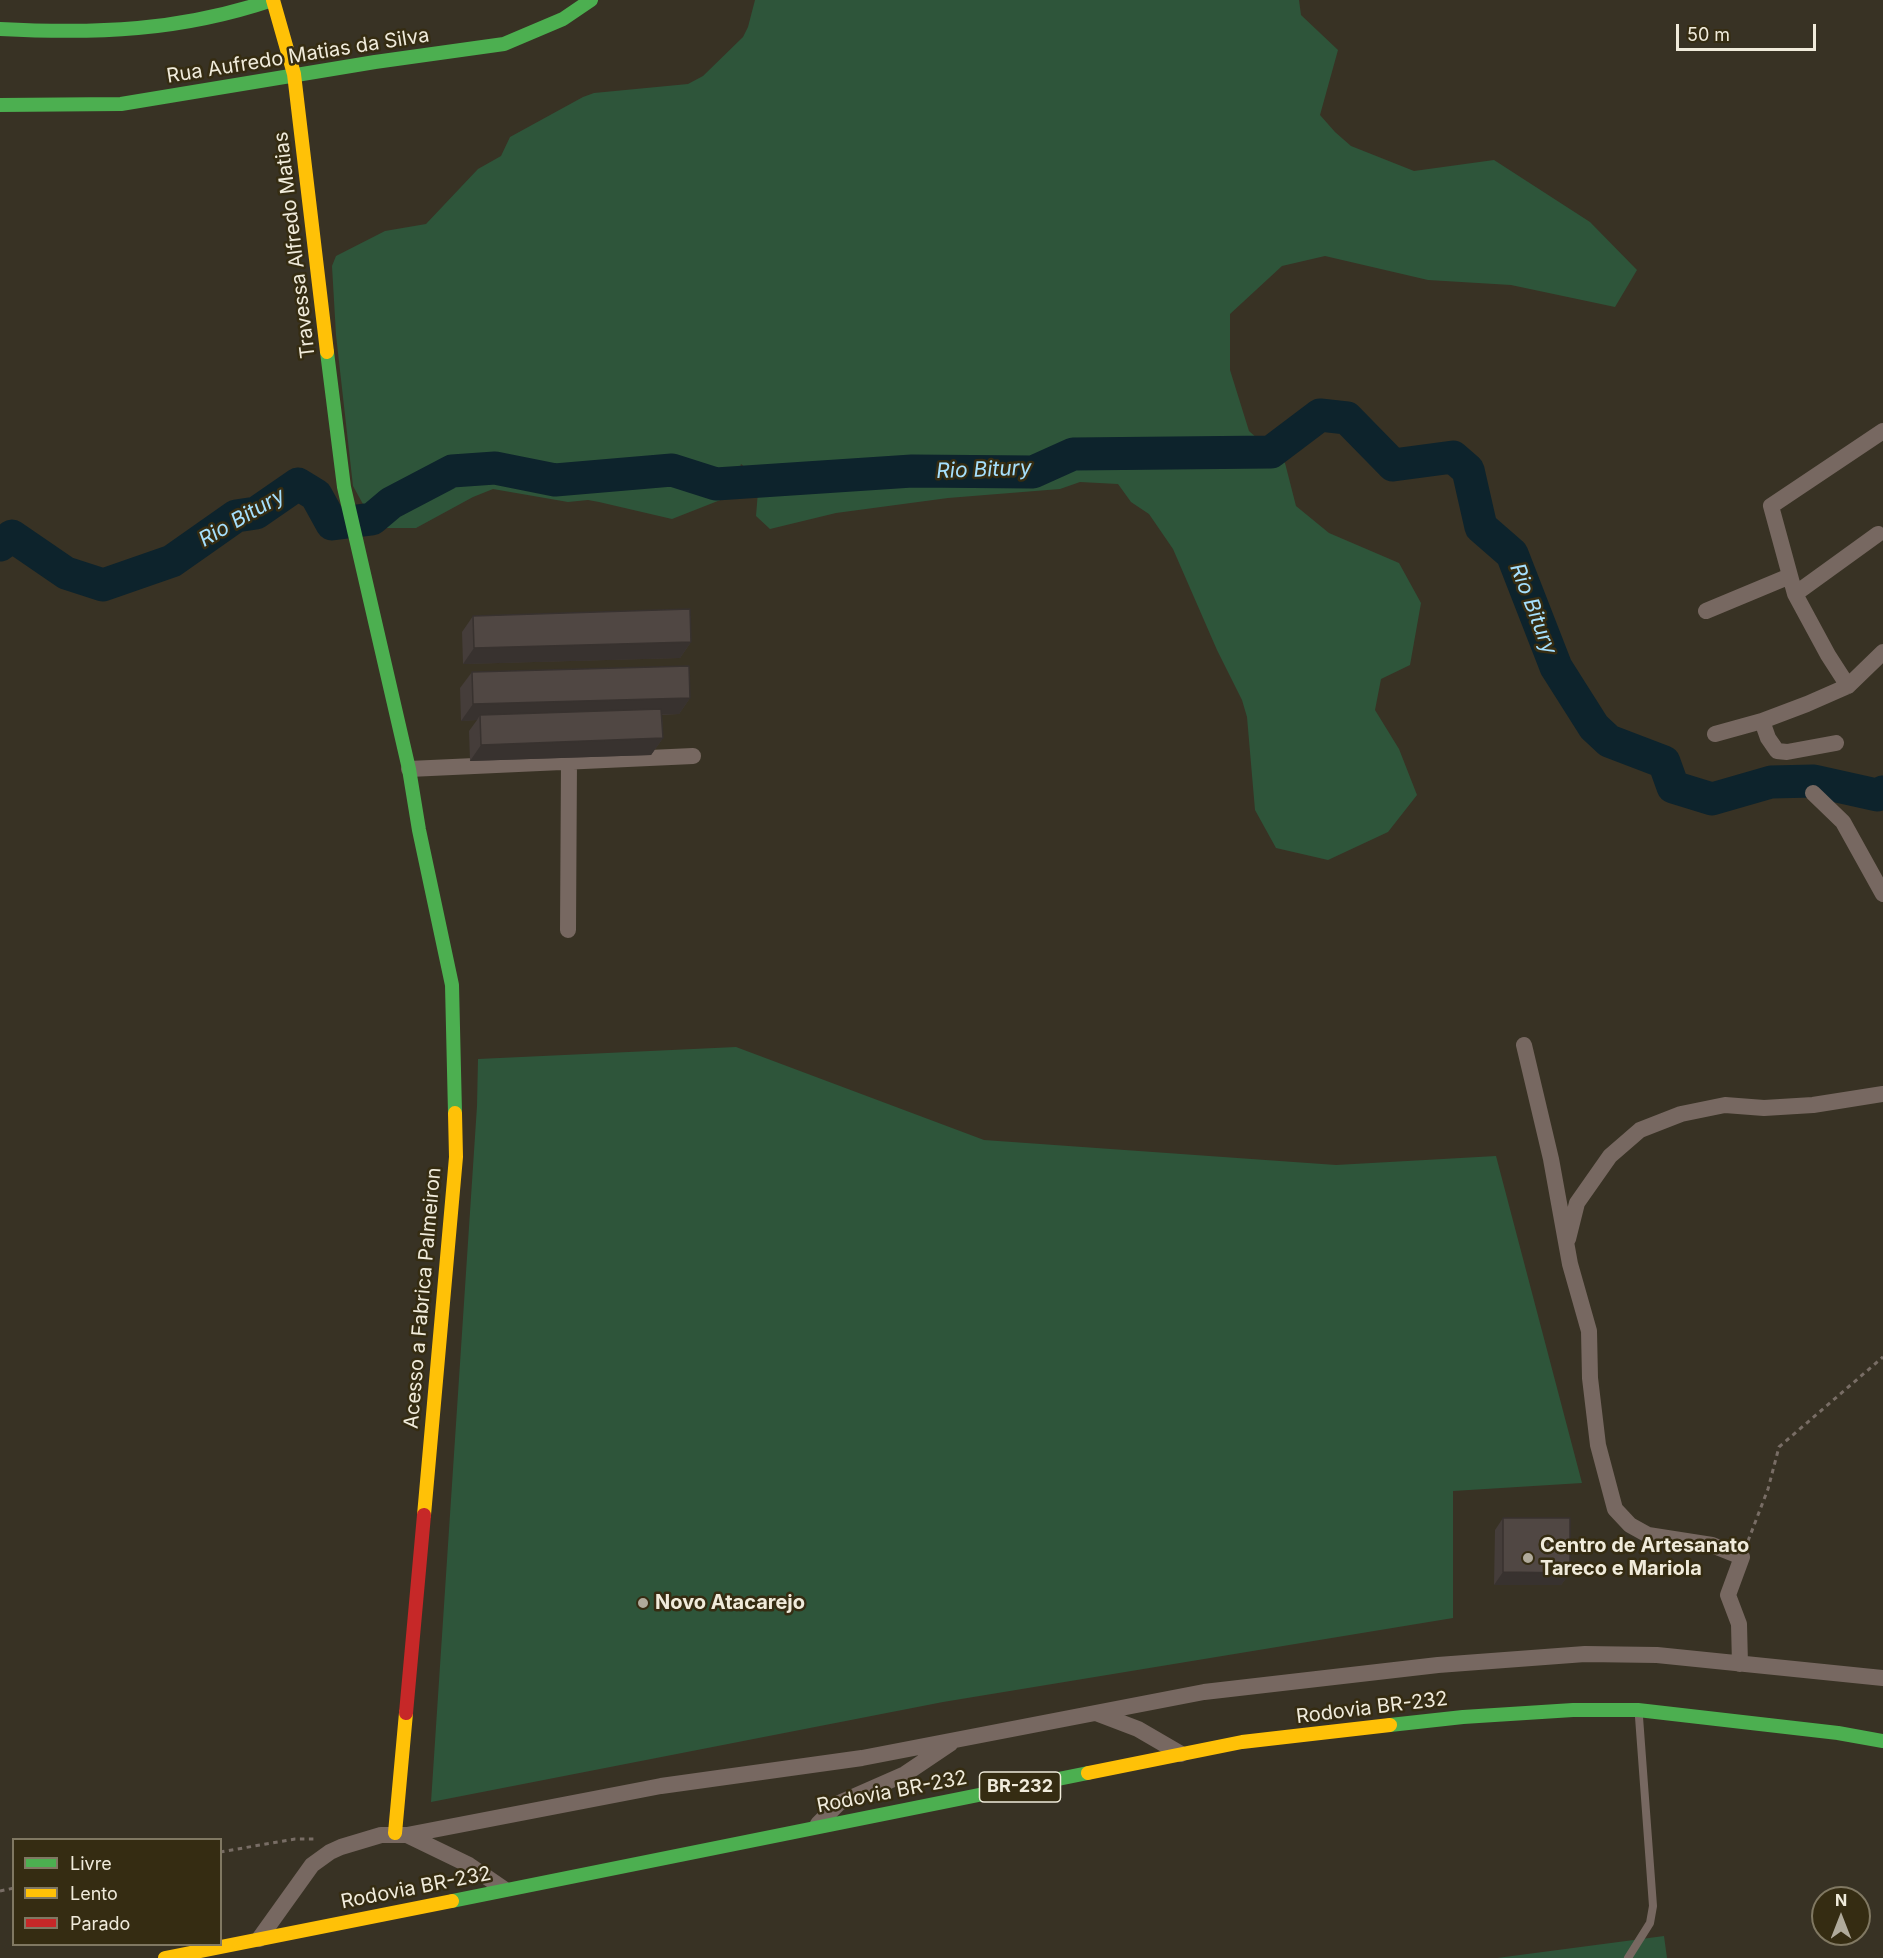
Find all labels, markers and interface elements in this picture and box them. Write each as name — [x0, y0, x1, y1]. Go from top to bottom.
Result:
scale bar — [1679, 12, 1818, 50]
street label: Rua Aufredo Matias da Silva — [165, 23, 431, 89]
text: 50 m — [1687, 24, 1730, 45]
street label: Travessa Alfredo Matias — [269, 130, 321, 360]
water label: Rio Bitury — [936, 456, 1032, 484]
water label: Rio Bitury — [194, 483, 290, 553]
water label: Rio Bitury — [1504, 560, 1562, 658]
street label: Acesso a Fabrica Palmeiron — [400, 1166, 446, 1430]
place label: Centro de Artesanato Tareco e Mariola — [1540, 1534, 1749, 1581]
marker: Centro de Artesanato Tareco e Mariola — [1521, 1551, 1535, 1565]
place label: Novo Atacarejo — [655, 1591, 805, 1615]
marker: Novo Atacarejo — [636, 1596, 650, 1610]
street label: Rodovia BR-232 — [1295, 1687, 1449, 1729]
street label: Rodovia BR-232 — [815, 1766, 969, 1818]
road number: BR-232 — [980, 1772, 1060, 1802]
legend — [12, 1838, 222, 1946]
text: Livre — [70, 1853, 112, 1874]
street label: Rodovia BR-232 — [339, 1862, 493, 1914]
text: Lento — [70, 1883, 118, 1904]
north arrow — [1811, 1886, 1871, 1946]
text: N — [1835, 1890, 1847, 1910]
text: Parado — [70, 1913, 130, 1934]

